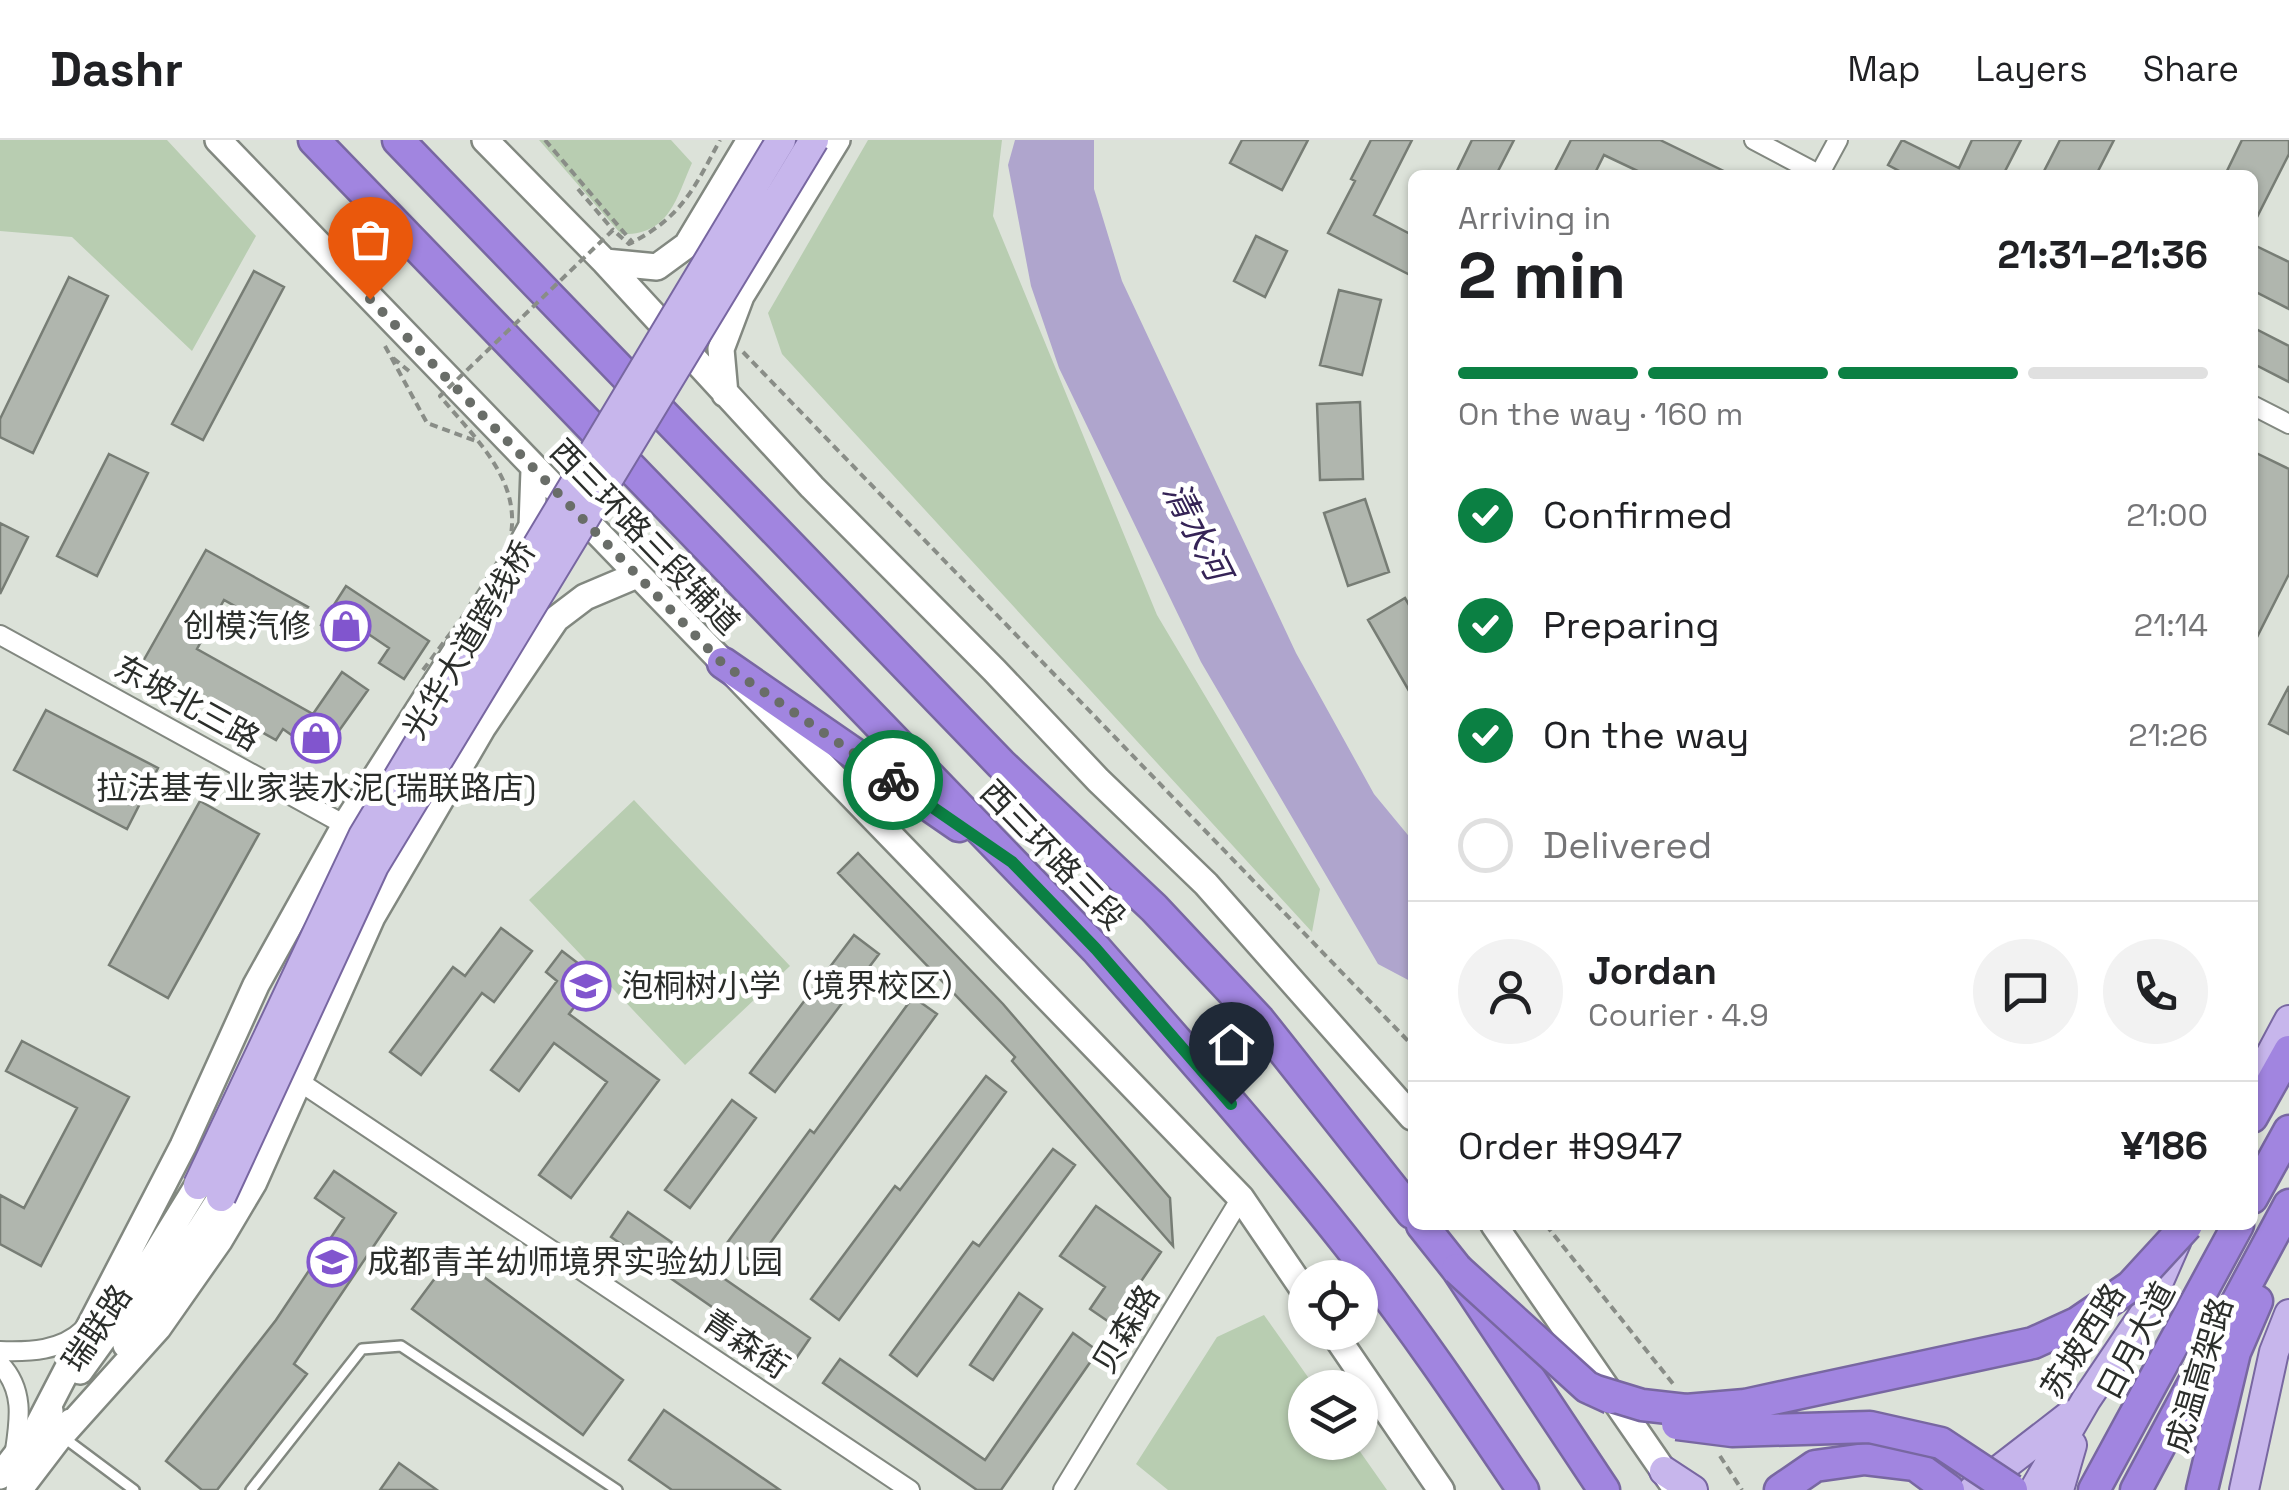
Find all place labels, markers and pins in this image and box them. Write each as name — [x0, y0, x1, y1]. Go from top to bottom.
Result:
pin — [328, 197, 413, 300]
shop icon: 创模汽修 — [320, 600, 372, 652]
place label: 创模汽修 — [183, 606, 311, 646]
shop icon: 拉法基专业家装水泥(瑞联路店) — [290, 712, 342, 764]
place label: 拉法基专业家装水泥(瑞联路店) — [96, 768, 536, 808]
school or university icon: 泡桐树小学（境界校区） — [560, 960, 612, 1012]
place label: 泡桐树小学（境界校区） — [621, 966, 973, 1006]
pin — [1189, 1002, 1274, 1105]
school or university icon: 成都青羊幼师境界实验幼儿园 — [306, 1236, 358, 1288]
place label: 成都青羊幼师境界实验幼儿园 — [367, 1242, 783, 1282]

